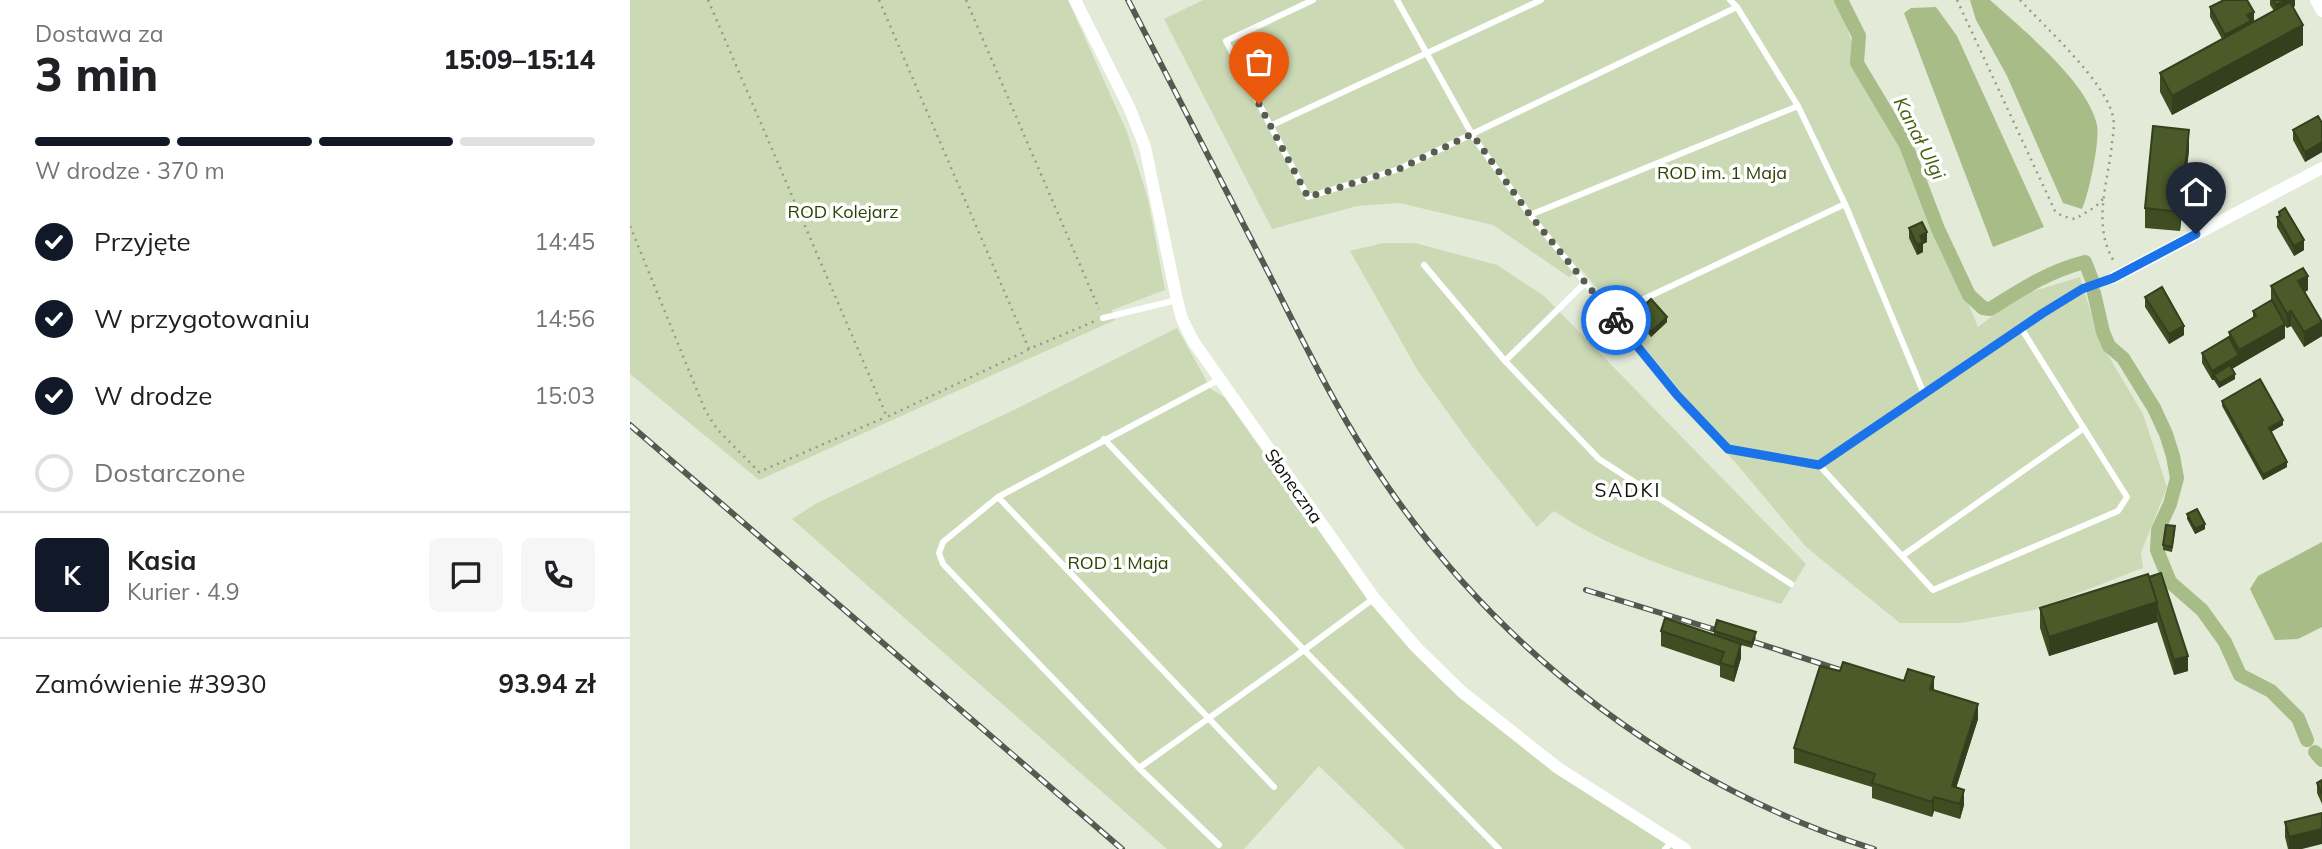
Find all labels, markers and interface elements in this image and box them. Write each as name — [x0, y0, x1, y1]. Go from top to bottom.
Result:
text: Dostawa za — [35, 19, 164, 48]
pin — [1229, 32, 1289, 104]
text: 15:09–15:14 — [444, 43, 595, 76]
icon: bag — [1240, 43, 1278, 81]
text: 3 min — [35, 45, 158, 103]
water label: Kanał Ulgi — [1889, 93, 1951, 184]
text: W drodze · 370 m — [35, 156, 225, 185]
park label: ROD im. 1 Maja — [1657, 161, 1787, 184]
pin — [2166, 162, 2226, 234]
icon: home — [2177, 173, 2215, 211]
park label: ROD Kolejarz — [788, 200, 898, 223]
icon: check — [35, 223, 73, 261]
text: Przyjęte — [94, 225, 191, 258]
text: 14:45 — [535, 227, 595, 256]
courier — [1581, 285, 1651, 355]
icon: check — [35, 300, 73, 338]
icon: bike — [1597, 301, 1635, 339]
text: W przygotowaniu — [94, 302, 310, 335]
text: 14:56 — [535, 304, 595, 333]
icon: check — [35, 377, 73, 415]
text: W drodze — [94, 379, 212, 412]
text: 15:03 — [535, 381, 595, 410]
street label: Słoneczna — [1260, 444, 1328, 528]
text: Dostarczone — [94, 456, 245, 489]
district label: SADKI — [1595, 478, 1661, 502]
button: chat — [429, 538, 503, 612]
button: phone — [521, 538, 595, 612]
text: Kasia — [127, 544, 196, 577]
park label: ROD 1 Maja — [1067, 551, 1169, 574]
text: K — [63, 559, 81, 592]
text: Kurier · 4.9 — [127, 577, 239, 606]
text: Zamówienie #3930 — [35, 667, 267, 700]
text: 93.94 zł — [499, 667, 595, 700]

